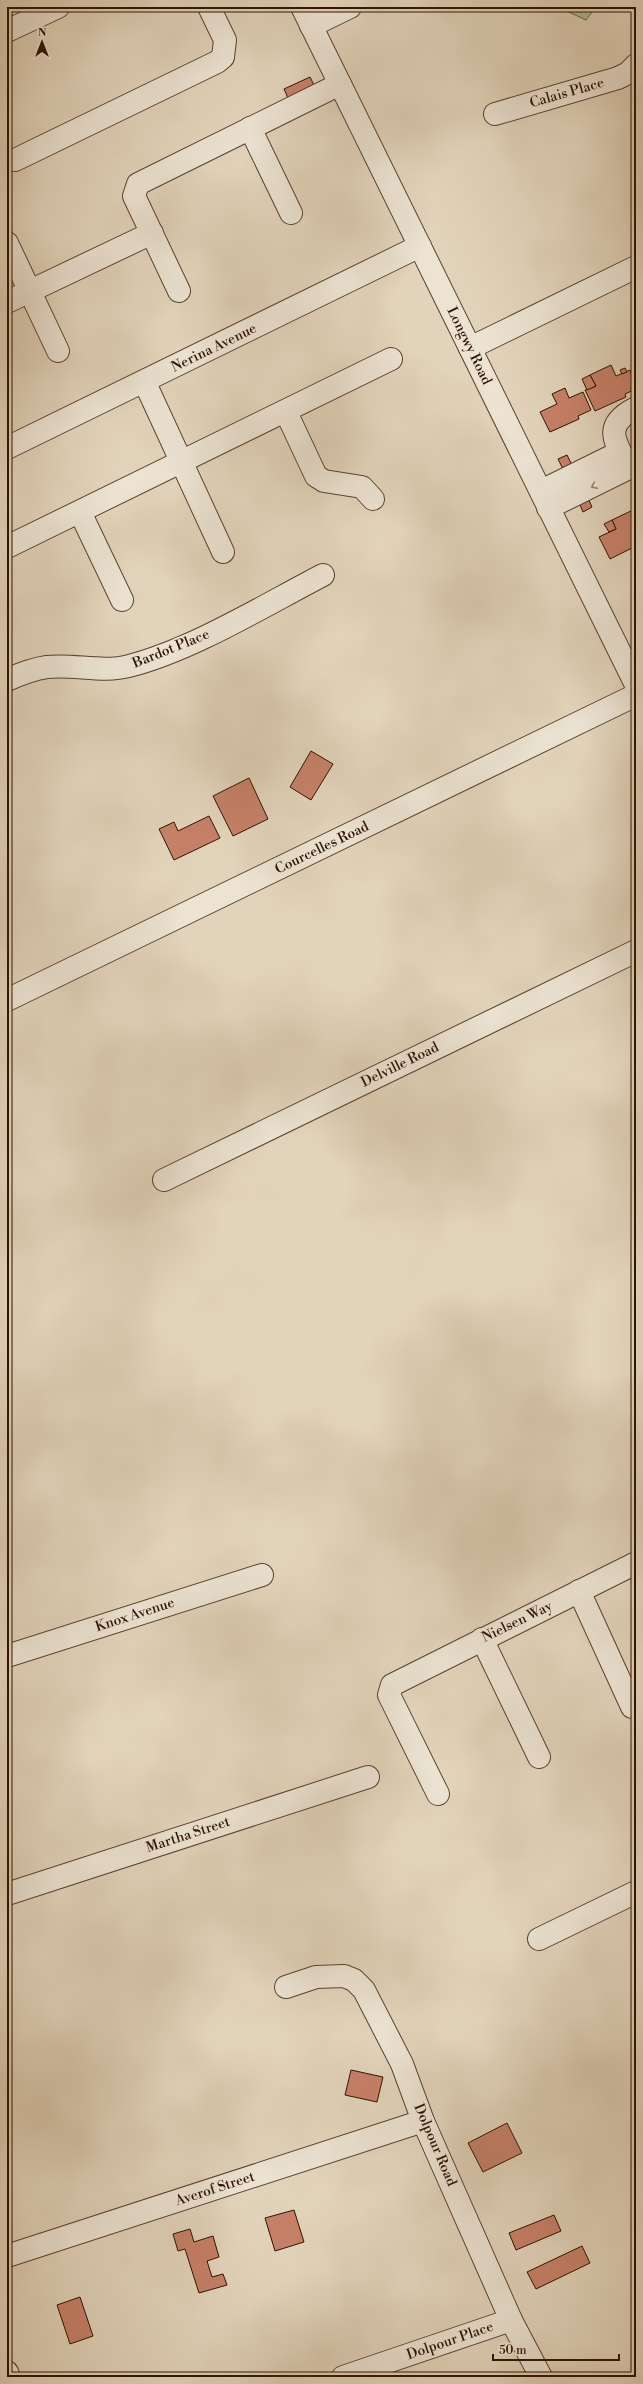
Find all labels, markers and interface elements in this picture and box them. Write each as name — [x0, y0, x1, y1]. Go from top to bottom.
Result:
north arrow — [22, 22, 62, 62]
text: N — [38, 26, 47, 40]
street label: Calais Place — [528, 74, 606, 112]
street label: Longwy Road — [442, 304, 496, 388]
street label: Nerina Avenue — [168, 320, 260, 376]
one-way arrow — [590, 481, 598, 489]
street label: Bardot Place — [129, 625, 212, 673]
street label: Courcelles Road — [272, 817, 372, 879]
street label: Delville Road — [358, 1038, 442, 1092]
street label: Knox Avenue — [93, 1594, 177, 1636]
street label: Nielsen Way — [479, 1597, 555, 1647]
street label: Martha Street — [144, 1813, 232, 1857]
street label: Dolpour Road — [409, 2101, 461, 2189]
street label: Averof Street — [172, 2168, 257, 2211]
street label: Dolpour Place — [404, 2318, 496, 2364]
scale bar — [493, 2336, 619, 2362]
text: 50 m — [499, 2343, 527, 2358]

